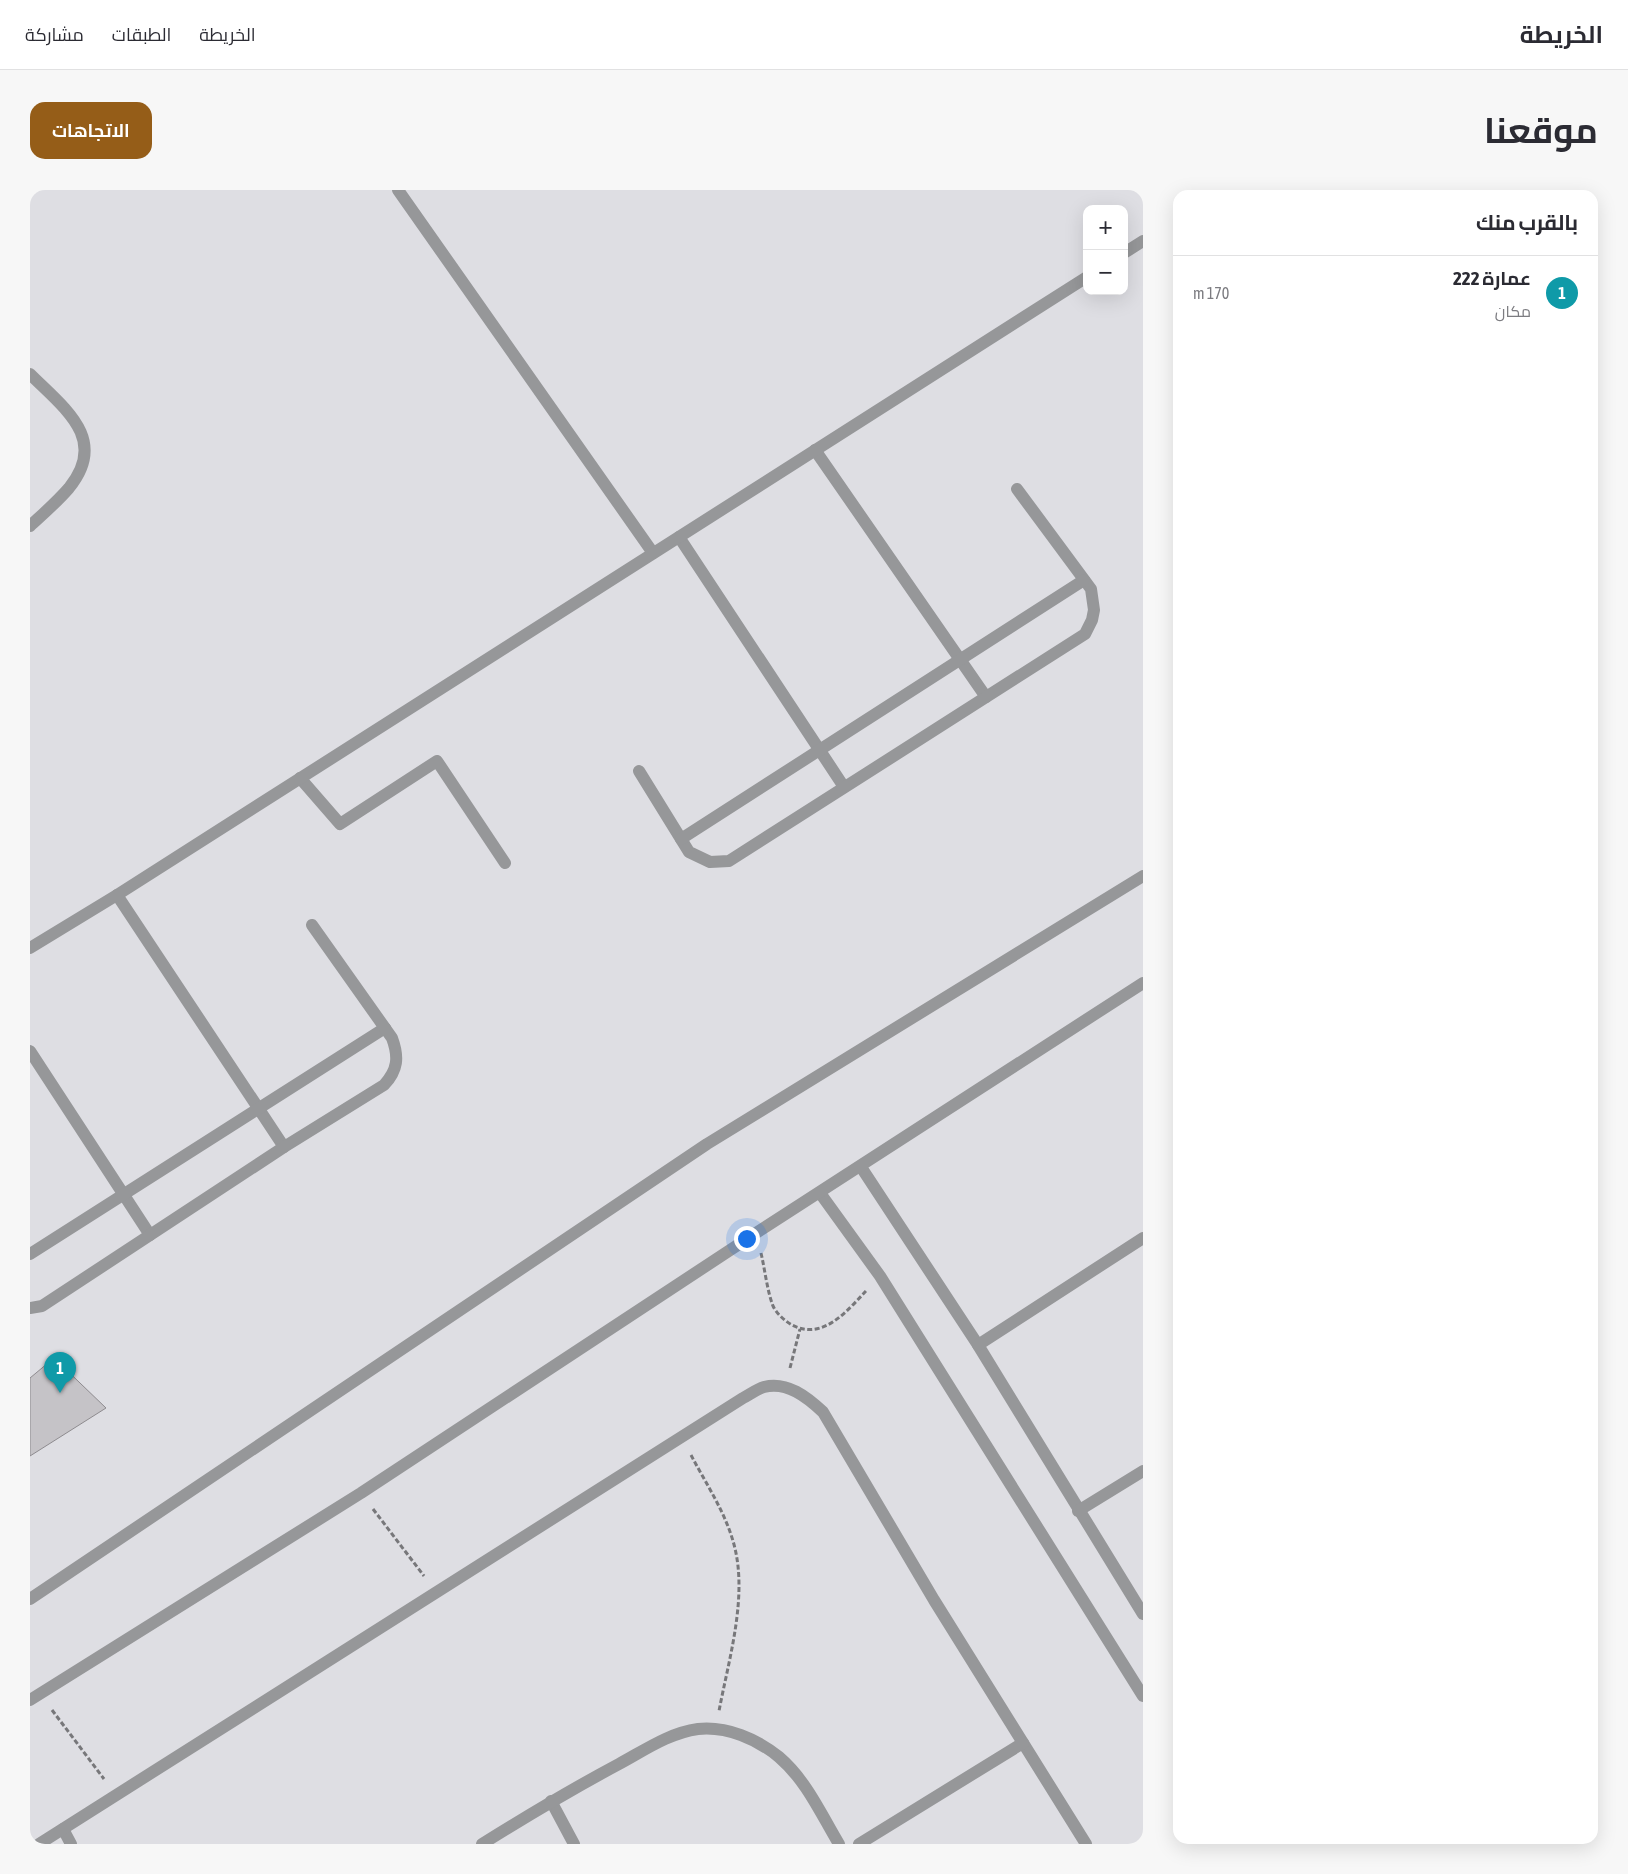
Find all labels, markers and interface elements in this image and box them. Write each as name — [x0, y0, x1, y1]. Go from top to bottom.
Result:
text: الخريطة — [1520, 21, 1603, 48]
text: مشاركة — [25, 24, 84, 45]
text: الطبقات — [112, 24, 171, 45]
text: الخريطة — [199, 24, 256, 45]
button: الاتجاهات — [30, 102, 152, 159]
text: موقعنا — [1484, 110, 1598, 150]
map controls — [1083, 205, 1128, 295]
button: + — [1083, 205, 1128, 250]
text: بالقرب منك — [1476, 210, 1578, 234]
button: − — [1083, 250, 1128, 295]
text: عمارة 222 — [1453, 267, 1531, 289]
text: 170 m — [1193, 284, 1229, 302]
text: 1 — [1558, 284, 1566, 302]
text: مكان — [1495, 302, 1531, 320]
your location — [734, 1226, 760, 1252]
pin: 1 — [44, 1352, 76, 1393]

